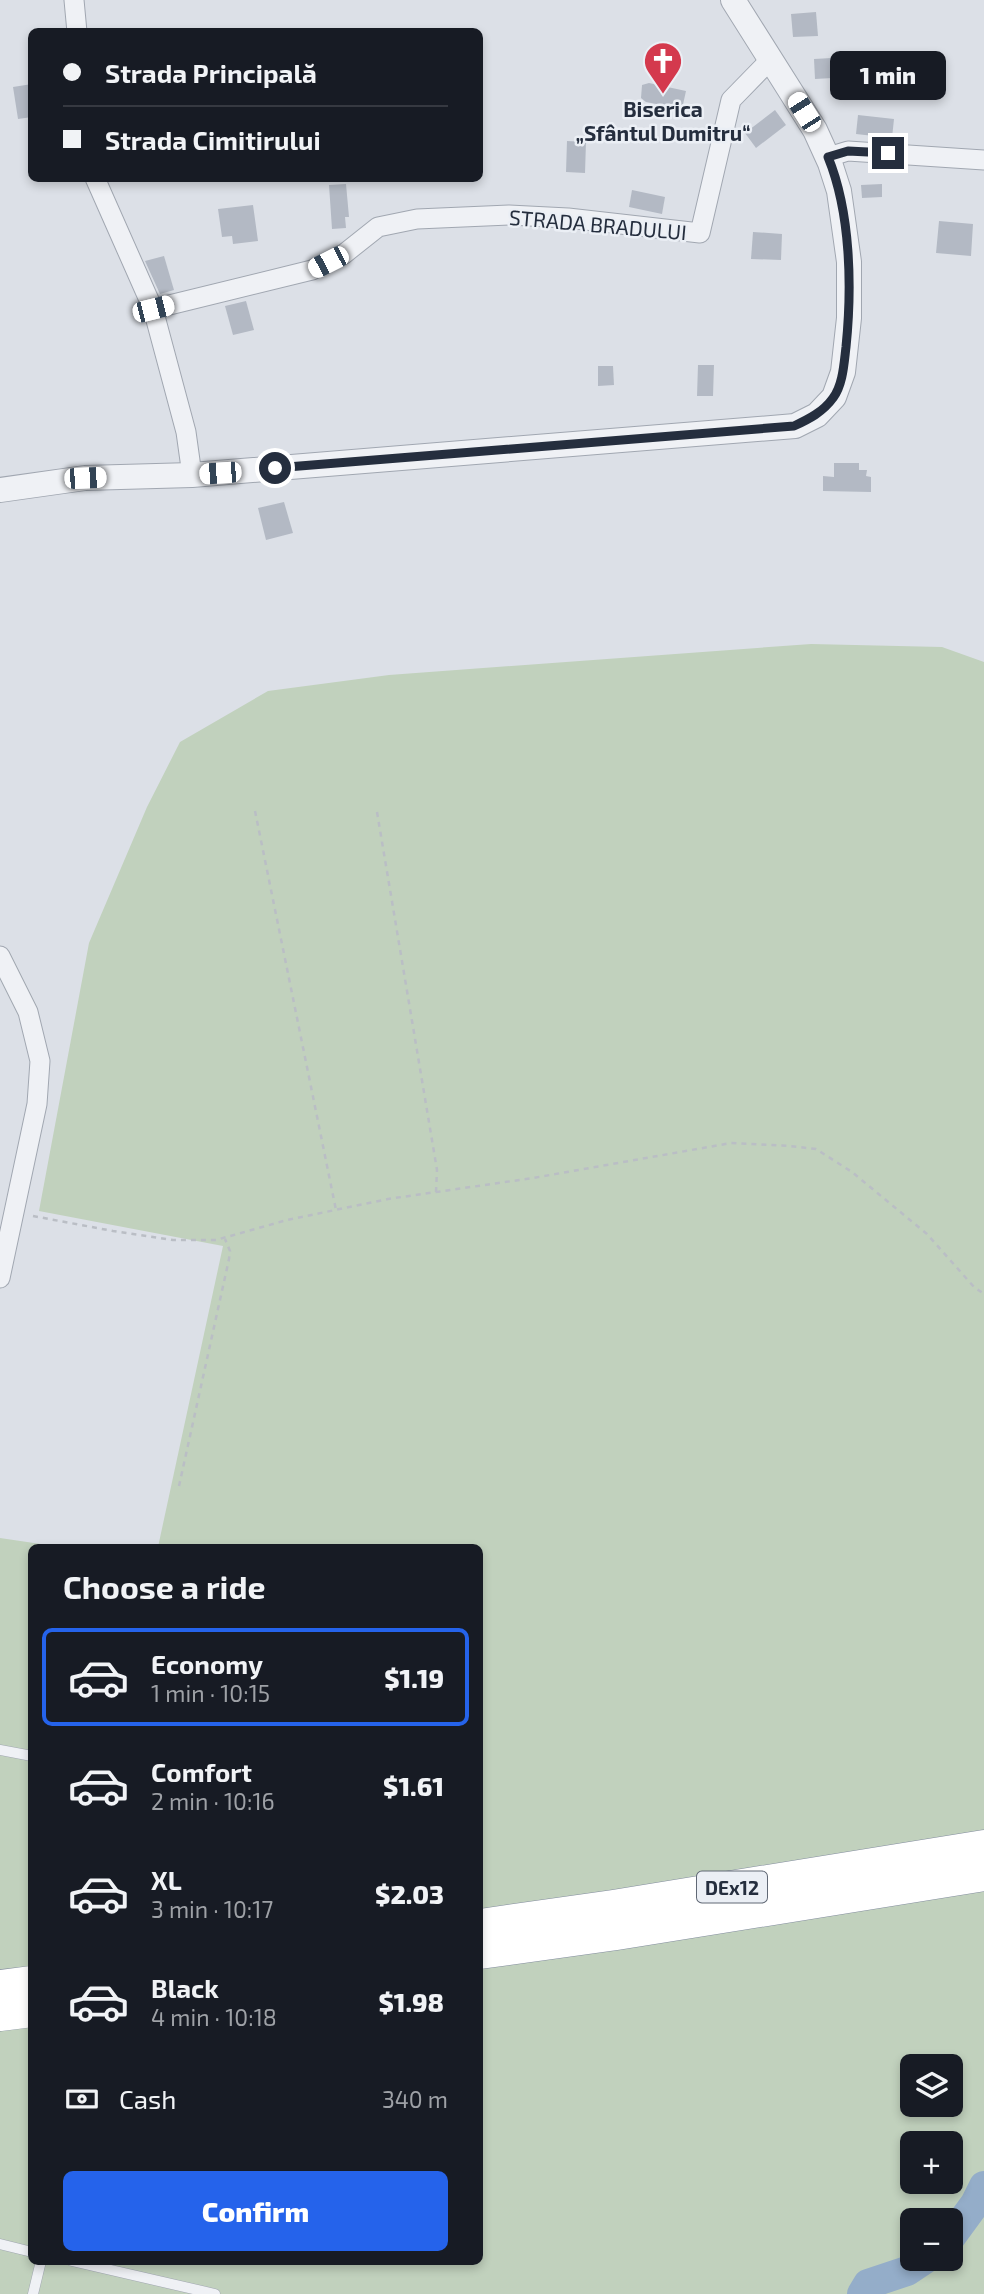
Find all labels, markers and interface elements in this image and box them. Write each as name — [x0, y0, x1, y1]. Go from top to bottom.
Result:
church icon: Biserica „Sfântul Dumitru“ — [642, 40, 684, 95]
callout: 1 min — [830, 52, 946, 100]
text: Strada Principală — [105, 57, 317, 88]
text: 1 min — [860, 61, 916, 89]
car — [784, 89, 825, 135]
place label: Biserica „Sfântul Dumitru“ — [575, 96, 751, 145]
text: Strada Cimitirului — [105, 124, 321, 155]
route end — [872, 137, 904, 169]
street label: STRADA BRADULUI — [508, 204, 688, 244]
car — [305, 243, 352, 281]
car — [131, 294, 176, 324]
route start — [259, 452, 291, 484]
car — [199, 461, 242, 485]
car — [64, 467, 107, 489]
text: Choose a ride — [63, 1567, 266, 1605]
icon: car — [67, 1646, 130, 1709]
text: Economy — [151, 1648, 263, 1679]
text: $1.19 — [384, 1662, 444, 1693]
text: 1 min · 10:15 — [151, 1679, 270, 1707]
icon: car — [67, 1754, 130, 1817]
text: Comfort — [151, 1756, 252, 1787]
text: $1.61 — [383, 1770, 444, 1801]
text: 2 min · 10:16 — [151, 1787, 275, 1815]
icon: car — [67, 1862, 130, 1925]
text: XL — [151, 1864, 182, 1895]
road number: DEx12 — [697, 1871, 767, 1902]
text: $2.03 — [375, 1878, 444, 1909]
text: 3 min · 10:17 — [151, 1895, 273, 1923]
icon: car — [67, 1970, 130, 2033]
text: Black — [151, 1972, 219, 2003]
text: $1.98 — [378, 1986, 444, 2017]
text: 4 min · 10:18 — [151, 2003, 277, 2031]
map controls — [900, 2054, 963, 2271]
button: layers — [900, 2054, 963, 2117]
icon: cash — [63, 2080, 101, 2118]
text: Cash — [119, 2083, 176, 2114]
text: 340 m — [382, 2085, 448, 2113]
button: + — [900, 2131, 963, 2194]
button: Confirm — [63, 2171, 448, 2251]
button: − — [900, 2208, 963, 2271]

